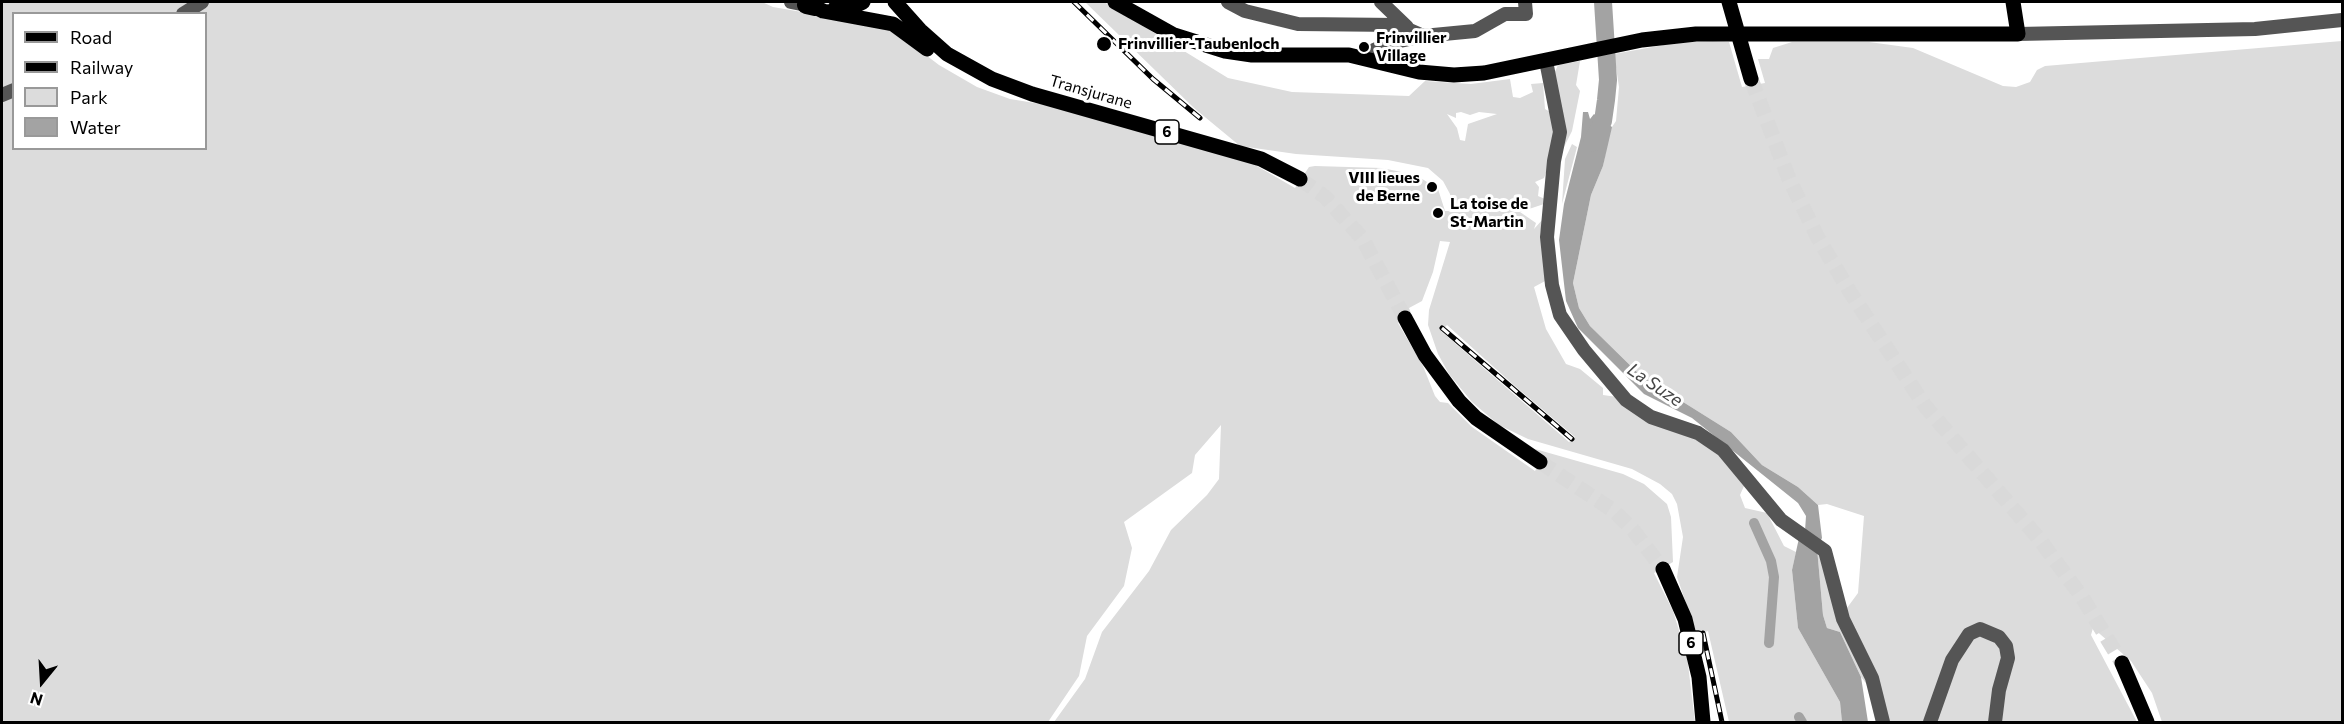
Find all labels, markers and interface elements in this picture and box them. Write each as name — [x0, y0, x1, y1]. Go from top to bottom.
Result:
legend — [12, 12, 207, 150]
text: Road — [70, 26, 112, 48]
place label: Frinvillier Village — [1376, 28, 1447, 66]
place label: Frinvillier-Taubenloch — [1118, 34, 1280, 54]
marker: Frinvillier-Taubenloch — [1095, 35, 1113, 53]
marker: Frinvillier Village — [1357, 40, 1371, 54]
text: Railway — [70, 56, 133, 78]
street label: Transjurane — [1047, 71, 1135, 113]
text: Park — [70, 86, 108, 108]
text: Water — [70, 116, 121, 138]
road number: 6 — [1155, 120, 1179, 144]
place label: VIII lieues de Berne — [1348, 168, 1420, 206]
marker: VIII lieues de Berne — [1425, 180, 1439, 194]
place label: La toise de St-Martin — [1450, 194, 1528, 232]
marker: La toise de St-Martin — [1431, 206, 1445, 220]
water label: La Suze — [1623, 359, 1687, 411]
road number: 6 — [1679, 631, 1703, 655]
north arrow — [12, 652, 72, 712]
text: N — [28, 689, 45, 710]

